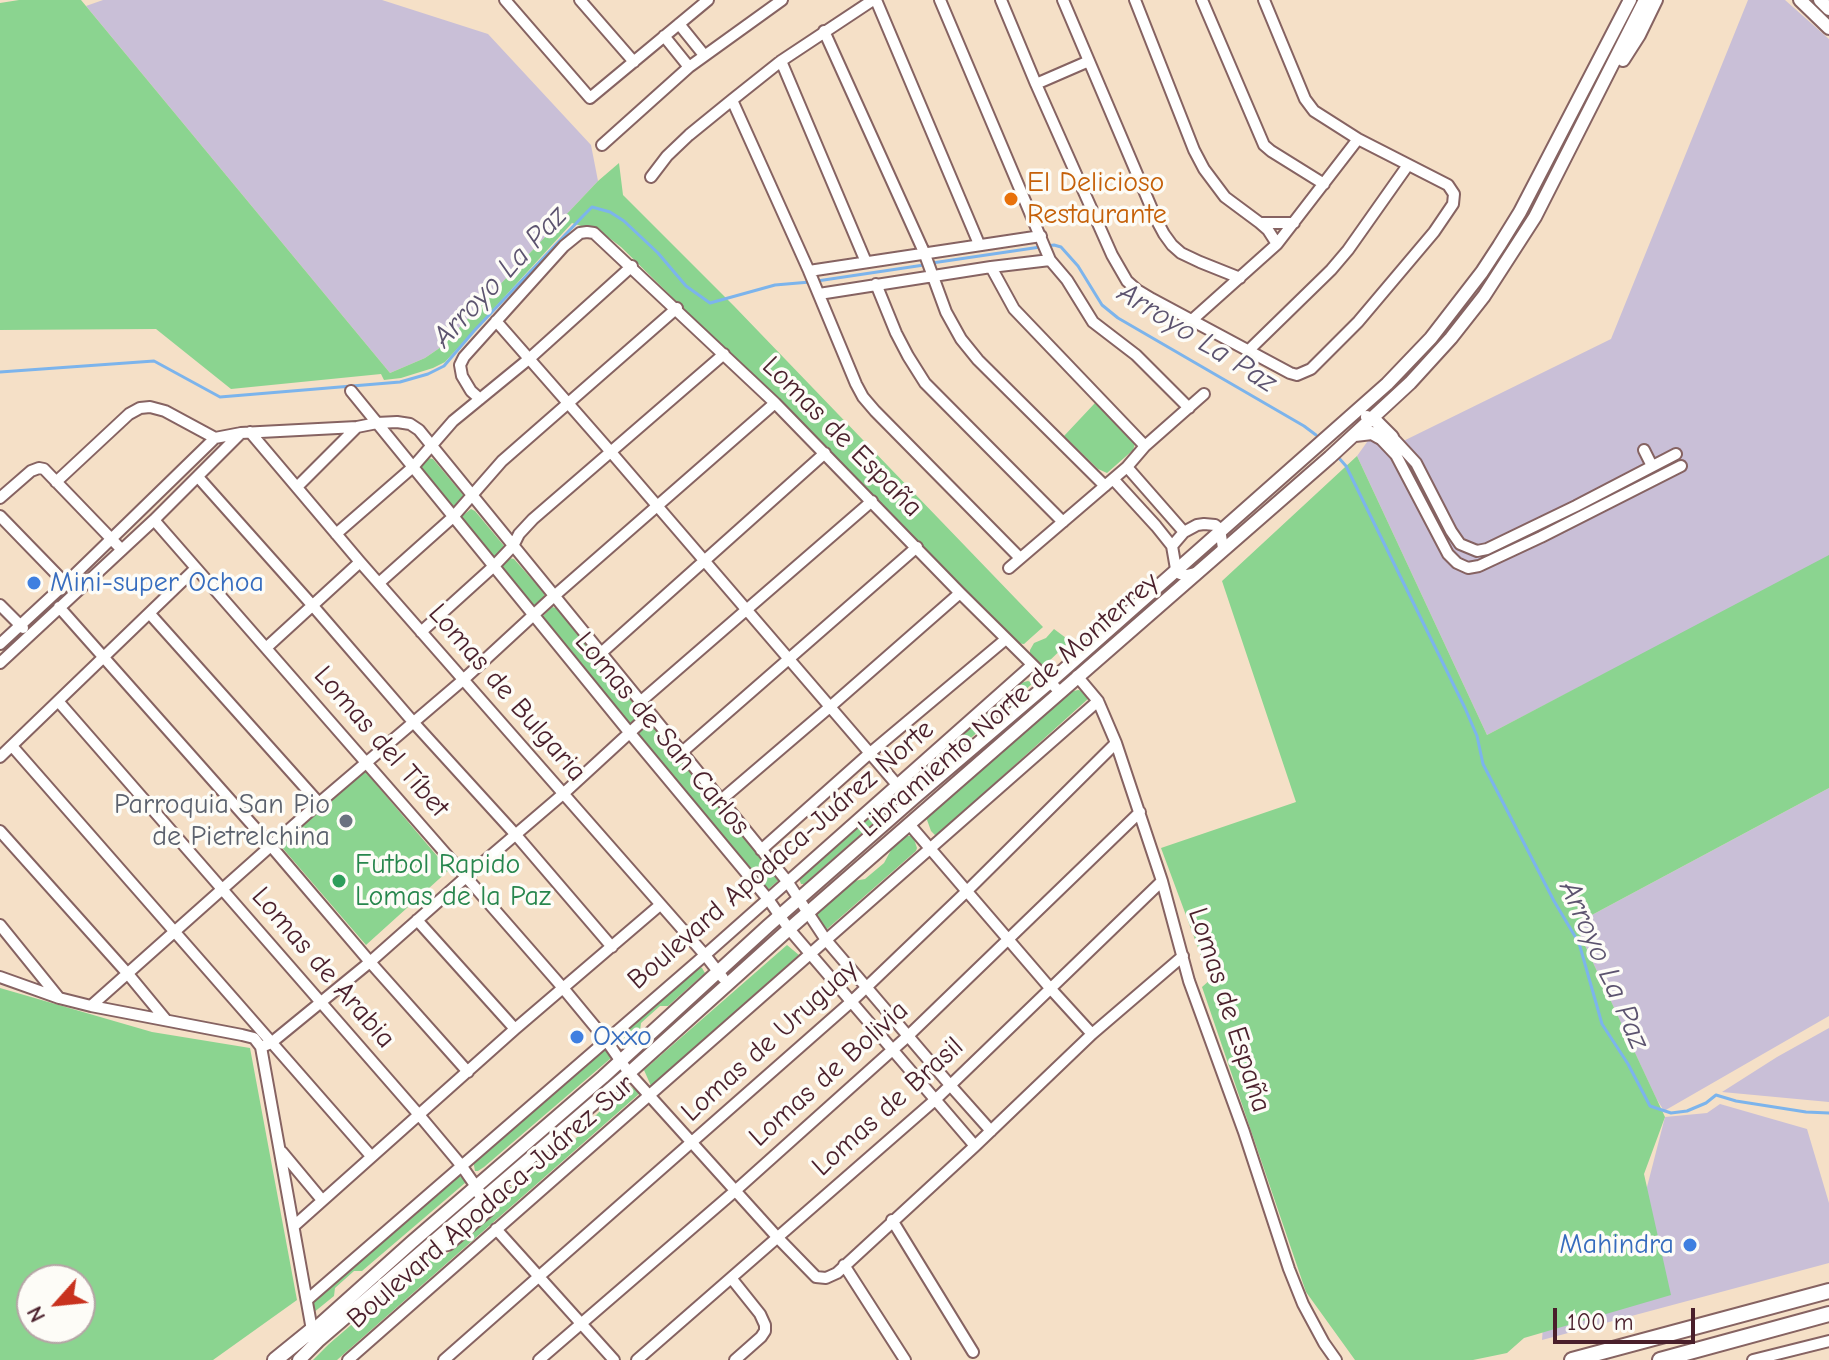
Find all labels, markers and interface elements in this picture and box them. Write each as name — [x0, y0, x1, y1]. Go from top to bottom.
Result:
place label: El Delicioso Restaurante — [1027, 166, 1167, 232]
marker: El Delicioso Restaurante — [1002, 190, 1020, 208]
water label: Arroyo La Paz — [425, 199, 575, 355]
water label: Arroyo La Paz — [1111, 275, 1283, 401]
street label: Lomas de España — [755, 350, 929, 524]
street label: Libramiento Norte de Monterrey — [852, 565, 1166, 845]
place label: Mini-super Ochoa — [50, 566, 264, 600]
marker: Mini-super Ochoa — [25, 574, 43, 592]
street label: Lomas de Bulgaria — [421, 597, 593, 789]
street label: Lomas de San Carlos — [567, 626, 757, 842]
street label: Lomas del Tíbet — [306, 660, 456, 824]
street label: Boulevard Apodaca-Juárez Norte — [621, 713, 941, 997]
place label: Parroquia San Pio de Pietrelchina — [114, 788, 330, 854]
marker: Parroquia San Pio de Pietrelchina — [337, 812, 355, 830]
place label: Futbol Rapido Lomas de la Paz — [355, 848, 551, 914]
marker: Futbol Rapido Lomas de la Paz — [330, 872, 348, 890]
water label: Arroyo La Paz — [1551, 875, 1657, 1055]
street label: Lomas de Arabia — [244, 881, 402, 1055]
street label: Lomas de España — [1180, 904, 1278, 1116]
street label: Lomas de Uruguay — [675, 953, 865, 1129]
street label: Lomas de Bolivia — [743, 994, 915, 1154]
place label: Oxxo — [593, 1020, 652, 1054]
marker: Oxxo — [568, 1028, 586, 1046]
street label: Lomas de Brasil — [806, 1030, 970, 1184]
street label: Boulevard Apodaca-Juárez Sur — [340, 1068, 642, 1336]
place label: Mahindra — [1559, 1228, 1674, 1262]
marker: Mahindra — [1681, 1236, 1699, 1254]
north arrow — [16, 1264, 96, 1344]
scale bar — [1557, 1292, 1699, 1342]
text: N — [22, 1302, 51, 1326]
text: 100 m — [1567, 1308, 1634, 1336]

